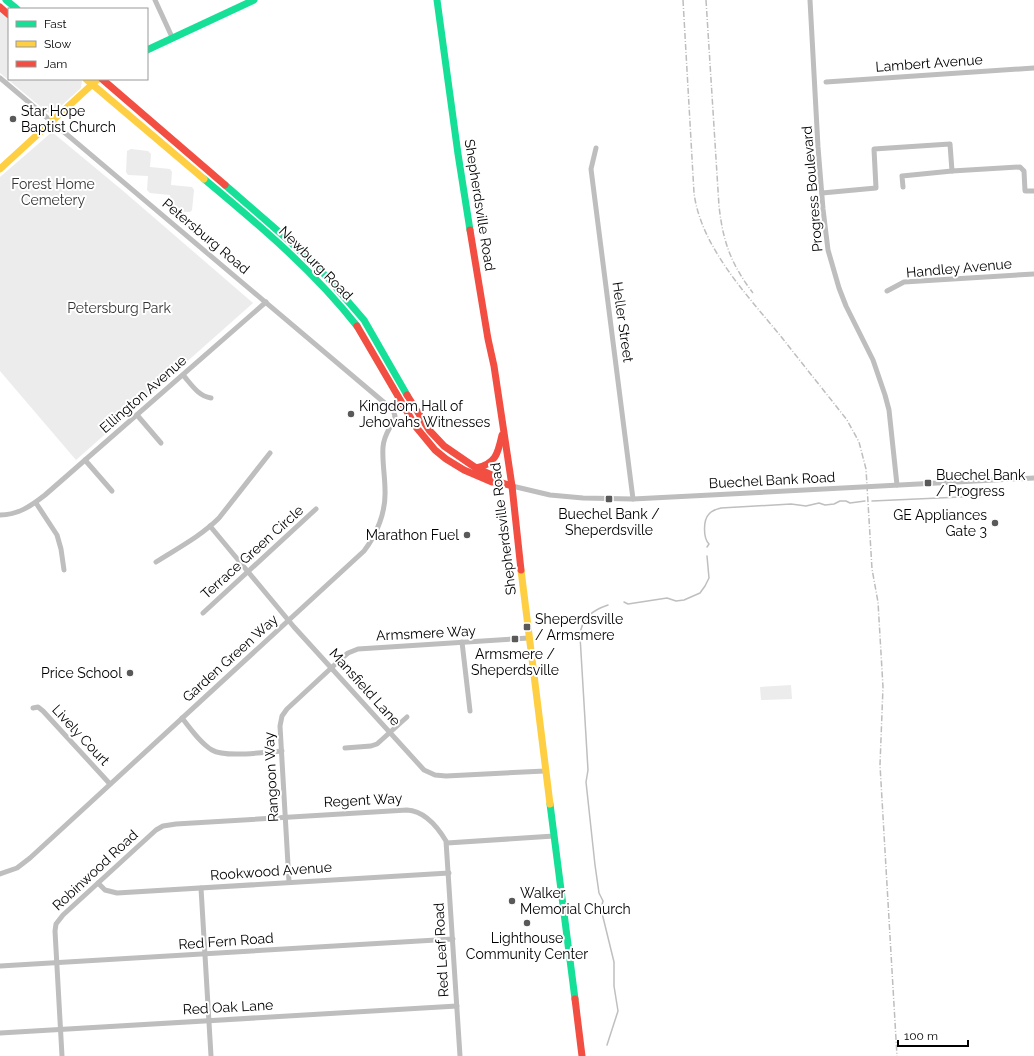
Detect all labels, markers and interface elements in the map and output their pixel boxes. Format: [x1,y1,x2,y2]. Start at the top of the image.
legend [8,8,148,80]
text: Fast [44,17,67,31]
text: Slow [44,37,71,51]
street label: Lambert Avenue [875,51,983,75]
text: Jam [44,57,67,71]
place label: Star Hope Baptist Church [21,103,116,135]
marker: Star Hope Baptist Church [8,114,18,124]
street label: Progress Boulevard [799,125,825,253]
street label: Shepherdsville Road [462,138,498,272]
park label: Forest Home Cemetery [11,176,95,208]
street label: Petersburg Road [159,195,253,277]
street label: Newburg Road [276,223,356,303]
street label: Handley Avenue [905,255,1013,281]
street label: Heller Street [609,281,637,364]
park label: Petersburg Park [67,300,171,316]
street label: Ellington Avenue [96,352,190,436]
place label: Kingdom Hall of Jehovahs Witnesses [359,398,490,430]
marker: Kingdom Hall of Jehovahs Witnesses [346,409,356,419]
street label: Shepherdsville Road [487,462,519,596]
place label: Buechel Bank / Progress [936,467,1026,499]
street label: Buechel Bank Road [708,469,836,491]
marker: Buechel Bank / Progress [923,478,933,488]
marker: Buechel Bank / Sheperdsville [604,494,614,504]
street label: Terrace Green Circle [198,502,306,602]
place label: Buechel Bank / Sheperdsville [558,506,660,538]
place label: GE Appliances Gate 3 [893,507,987,539]
marker: GE Appliances Gate 3 [990,518,1000,528]
place label: Marathon Fuel [366,527,459,543]
marker: Marathon Fuel [462,530,472,540]
street label: Garden Green Way [179,611,281,705]
place label: Sheperdsville / Armsmere [535,611,623,643]
street label: Armsmere Way [376,622,477,644]
marker: Sheperdsville / Armsmere [522,622,532,632]
marker: Armsmere / Sheperdsville [510,634,520,644]
street label: Mansfield Lane [326,645,404,729]
place label: Armsmere / Sheperdsville [471,646,559,678]
place label: Price School [41,665,122,681]
marker: Price School [125,668,135,678]
street label: Lively Court [49,701,113,769]
street label: Rangoon Way [261,731,281,823]
street label: Regent Way [323,790,403,810]
street label: Robinwood Road [49,826,141,914]
street label: Rookwood Avenue [210,859,332,883]
place label: Walker Memorial Church [520,885,631,917]
marker: Walker Memorial Church [507,896,517,906]
street label: Red Leaf Road [431,902,451,998]
marker: Lighthouse Community Center [522,918,532,928]
street label: Red Fern Road [178,930,274,952]
place label: Lighthouse Community Center [466,930,588,962]
street label: Red Oak Lane [182,997,274,1017]
scale bar [898,1022,968,1048]
text: 100 m [904,1029,938,1043]

